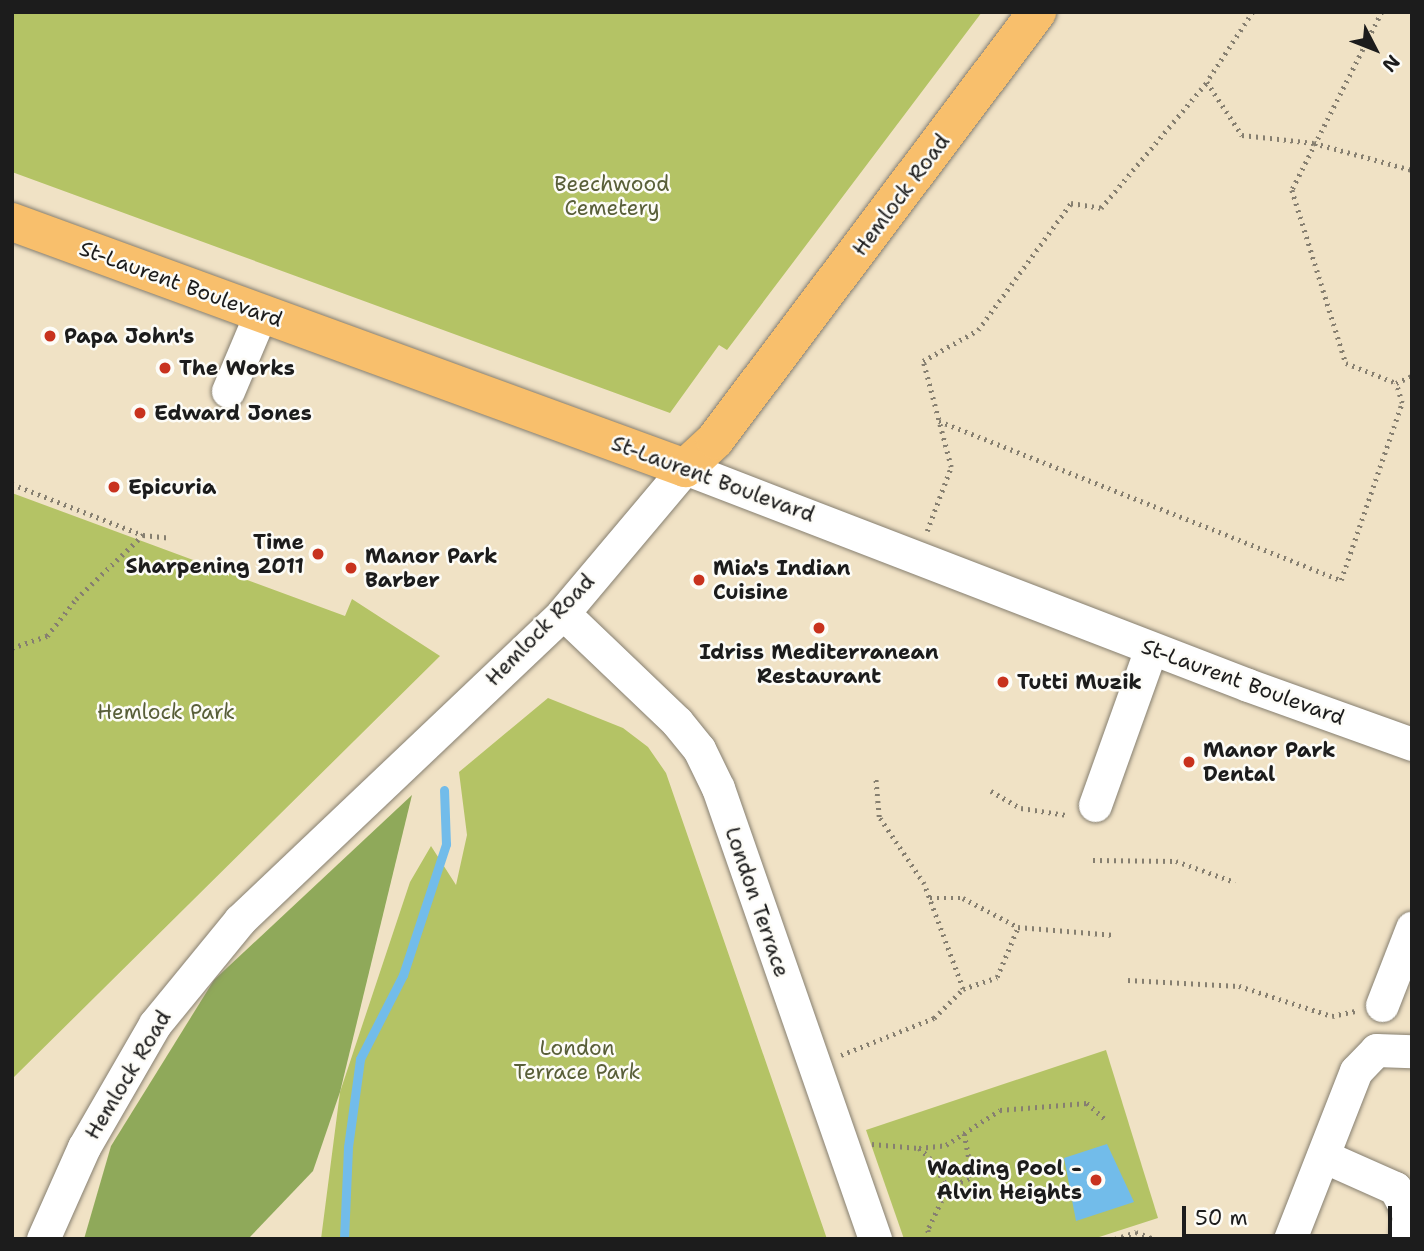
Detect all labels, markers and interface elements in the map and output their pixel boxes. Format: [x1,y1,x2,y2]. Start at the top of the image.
north arrow [1340,14,1410,84]
text: N [1377,49,1405,77]
street label: Hemlock Road [847,129,955,261]
park label: Beechwood Cemetery [554,171,670,221]
street label: St-Laurent Boulevard [76,236,286,332]
place label: Papa John's [64,323,194,349]
marker: Papa John's [42,328,58,344]
place label: The Works [179,355,295,381]
marker: The Works [157,360,173,376]
place label: Edward Jones [154,400,312,426]
marker: Edward Jones [132,405,148,421]
street label: St-Laurent Boulevard [608,431,818,527]
place label: Epicuria [128,474,216,500]
marker: Epicuria [106,479,122,495]
place label: Time Sharpening 2011 [126,529,304,579]
place label: Manor Park Barber [365,543,498,593]
marker: Time Sharpening 2011 [310,546,326,562]
place label: Mia's Indian Cuisine [713,555,850,605]
marker: Manor Park Barber [343,560,359,576]
street label: Hemlock Road [480,569,600,691]
marker: Mia's Indian Cuisine [691,572,707,588]
marker: Idriss Mediterranean Restaurant [811,620,827,636]
street label: St-Laurent Boulevard [1138,634,1348,730]
place label: Idriss Mediterranean Restaurant [699,639,939,689]
place label: Tutti Muzik [1017,669,1142,695]
marker: Tutti Muzik [995,674,1011,690]
park label: Hemlock Park [97,699,235,725]
place label: Manor Park Dental [1203,737,1336,787]
marker: Manor Park Dental [1181,754,1197,770]
street label: London Terrace [720,824,794,980]
street label: Hemlock Road [80,1006,176,1144]
park label: London Terrace Park [513,1035,641,1085]
place label: Wading Pool - Alvin Heights [927,1155,1082,1205]
marker: Wading Pool - Alvin Heights [1088,1172,1104,1188]
scale bar [1186,1192,1396,1236]
text: 50 m [1195,1204,1248,1232]

